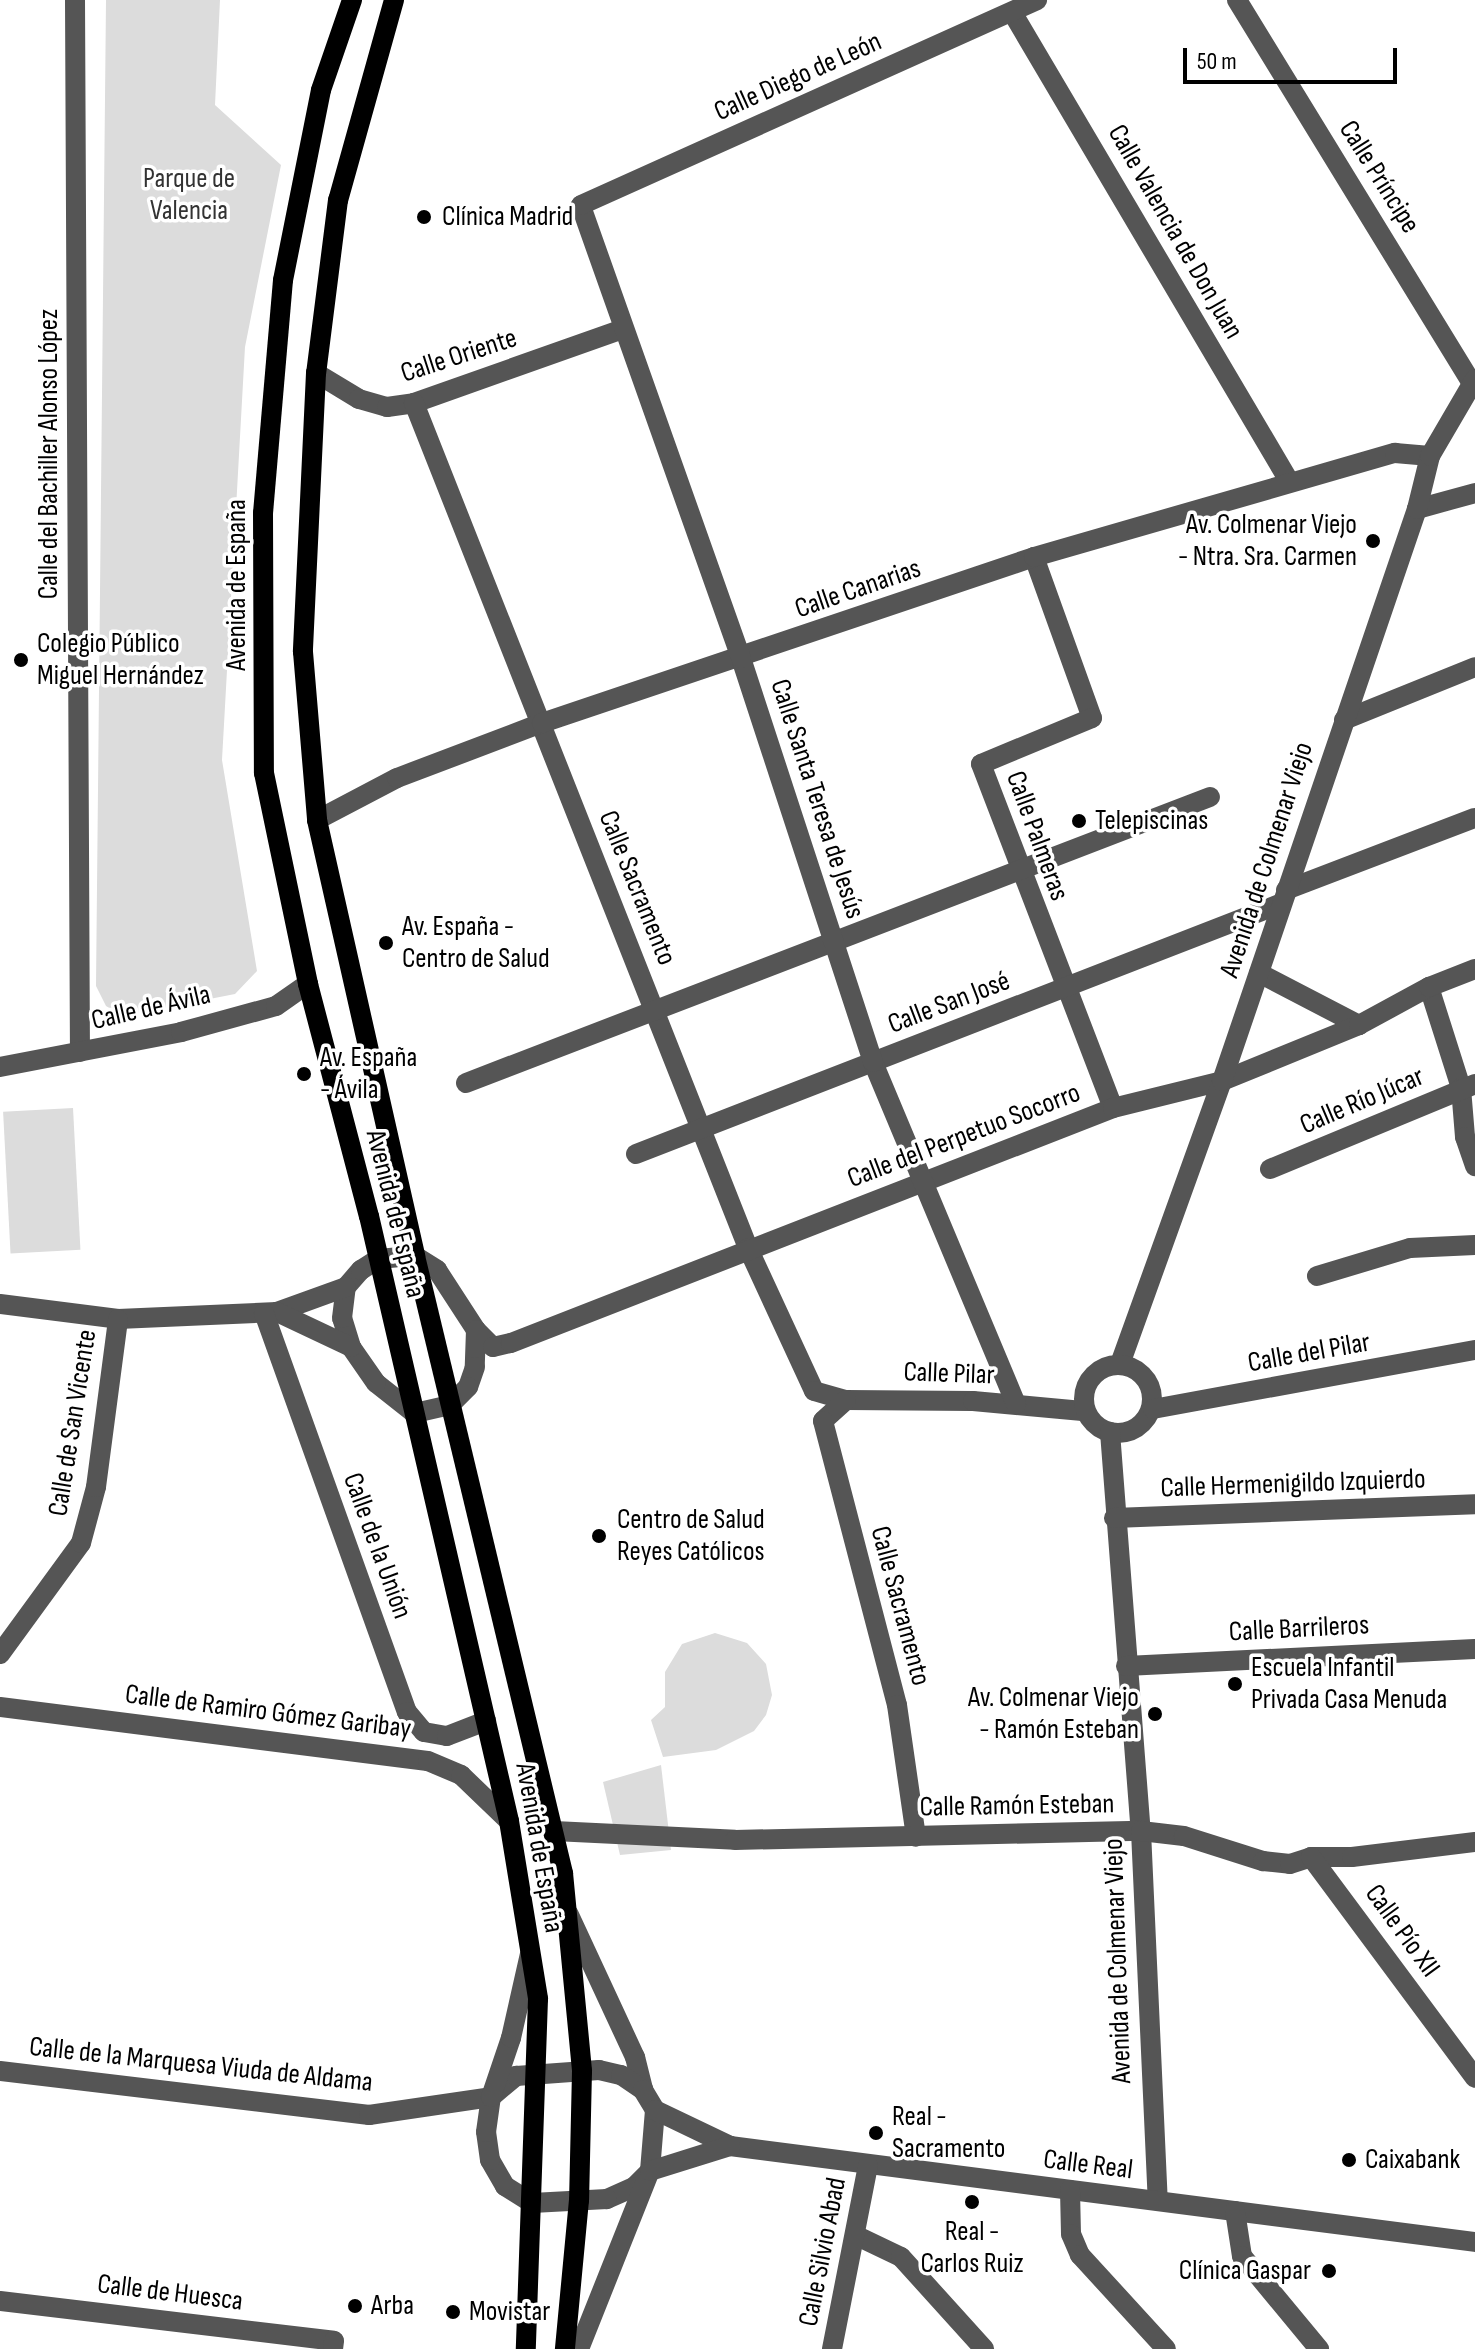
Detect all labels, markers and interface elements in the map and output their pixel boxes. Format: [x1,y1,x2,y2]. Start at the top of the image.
street label: Calle Diego de León [709,25,887,129]
scale bar [1187,32,1401,82]
text: 50 m [1197,47,1237,76]
street label: Calle Príncipe [1331,115,1427,239]
street label: Calle Valencia de Don Juan [1100,119,1250,345]
park label: Parque de Valencia [143,162,235,228]
place label: Clínica Madrid [442,200,573,234]
marker: Clínica Madrid [413,206,435,228]
street label: Calle del Bachiller Alonso López [32,309,66,599]
street label: Calle Oriente [397,321,521,391]
street label: Avenida de España [220,499,254,671]
place label: Av. Colmenar Viejo - Ntra. Sra. Carmen [1178,508,1357,574]
marker: Av. Colmenar Viejo - Ntra. Sra. Carmen [1364,532,1382,550]
street label: Calle Canarias [791,552,925,626]
place label: Colegio Público Miguel Hernández [37,627,204,693]
marker: Colegio Público Miguel Hernández [12,651,30,669]
street label: Calle Santa Teresa de Jesús [762,675,872,923]
street label: Avenida de Colmenar Viejo [1213,738,1321,982]
street label: Calle Palmeras [998,767,1076,905]
place label: Telepiscinas [1095,804,1208,838]
street label: Calle Sacramento [591,806,683,970]
marker: Telepiscinas [1070,812,1088,830]
place label: Av. España - Centro de Salud [402,910,550,976]
marker: Av. España - Centro de Salud [377,934,395,952]
street label: Calle San José [883,964,1015,1042]
street label: Calle de Ávila [88,978,214,1038]
place label: Av. España - Ávila [320,1041,417,1107]
street label: Calle Río Júcar [1295,1060,1429,1142]
marker: Av. España - Ávila [295,1065,313,1083]
street label: Calle del Perpetuo Socorro [843,1076,1085,1196]
street label: Avenida de España [358,1127,432,1301]
street label: Calle del Pilar [1245,1326,1373,1380]
street label: Calle de San Vicente [42,1327,104,1519]
street label: Calle Pilar [903,1356,995,1392]
street label: Calle Hermenigildo Izquierdo [1160,1463,1426,1505]
street label: Calle de la Unión [335,1469,419,1623]
place label: Centro de Salud Reyes Católicos [617,1503,765,1569]
street label: Calle Sacramento [863,1523,937,1689]
marker: Centro de Salud Reyes Católicos [588,1525,610,1547]
street label: Calle Barrileros [1228,1609,1370,1649]
place label: Escuela Infantil Privada Casa Menuda [1251,1651,1447,1717]
marker: Escuela Infantil Privada Casa Menuda [1226,1675,1244,1693]
street label: Calle de Ramiro Gómez Garibay [123,1678,413,1746]
place label: Av. Colmenar Viejo - Ramón Esteban [968,1681,1139,1747]
marker: Av. Colmenar Viejo - Ramón Esteban [1146,1705,1164,1723]
street label: Avenida de España [508,1761,570,1935]
street label: Calle Ramón Esteban [919,1788,1115,1824]
street label: Avenida de Colmenar Viejo [1097,1838,1139,2084]
street label: Calle Pío XII [1357,1878,1447,1984]
street label: Calle de la Marquesa Viuda de Aldama [28,2030,374,2100]
place label: Real - Sacramento [892,2100,1005,2166]
marker: Real - Sacramento [867,2124,885,2142]
street label: Calle Real [1041,2143,1135,2187]
place label: Caixabank [1365,2143,1460,2177]
marker: Caixabank [1340,2151,1358,2169]
street label: Calle Silvio Abad [792,2175,854,2329]
marker: Real - Carlos Ruiz [963,2193,981,2211]
place label: Real - Carlos Ruiz [920,2215,1024,2281]
place label: Clínica Gaspar [1179,2254,1311,2288]
marker: Clínica Gaspar [1318,2260,1340,2282]
street label: Calle de Huesca [95,2267,245,2319]
place label: Arba [371,2289,414,2323]
place label: Movistar [469,2295,550,2329]
marker: Arba [346,2297,364,2315]
marker: Movistar [444,2303,462,2321]

